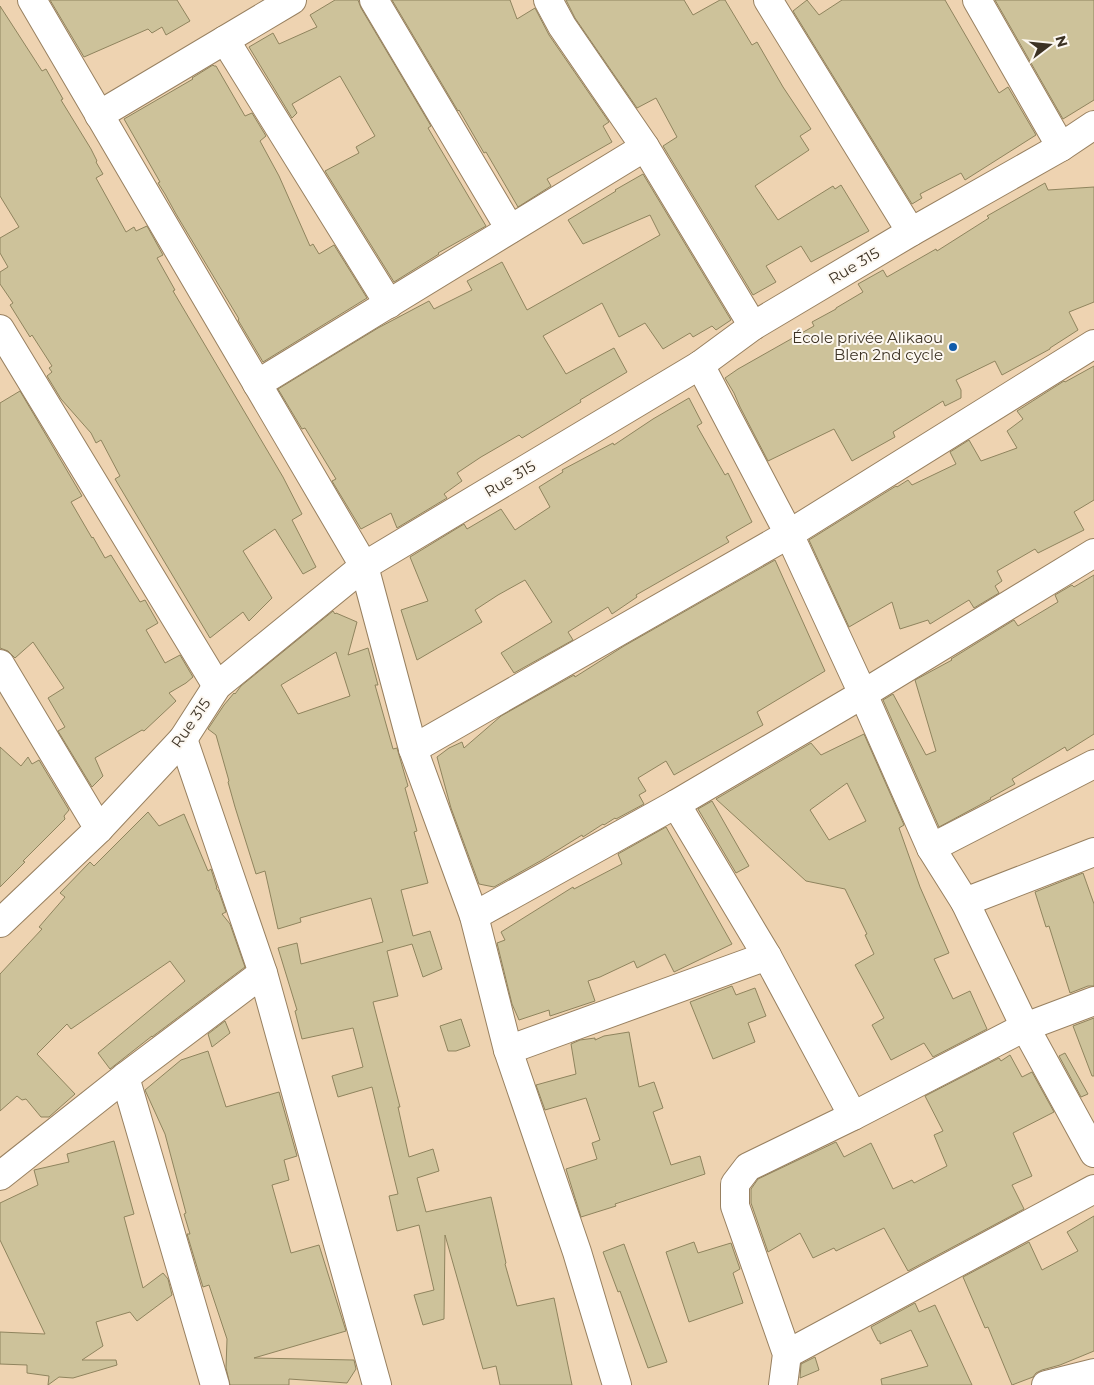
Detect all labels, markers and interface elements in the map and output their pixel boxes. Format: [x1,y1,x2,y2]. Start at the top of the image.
north arrow [1024,20,1074,70]
text: N [1051,33,1072,49]
street label: Rue 315 [825,243,883,288]
place label: École privée Alikaou Blen 2nd cycle [792,328,943,364]
marker: École privée Alikaou Blen 2nd cycle [947,341,959,353]
street label: Rue 315 [481,456,539,501]
street label: Rue 315 [167,694,215,751]

